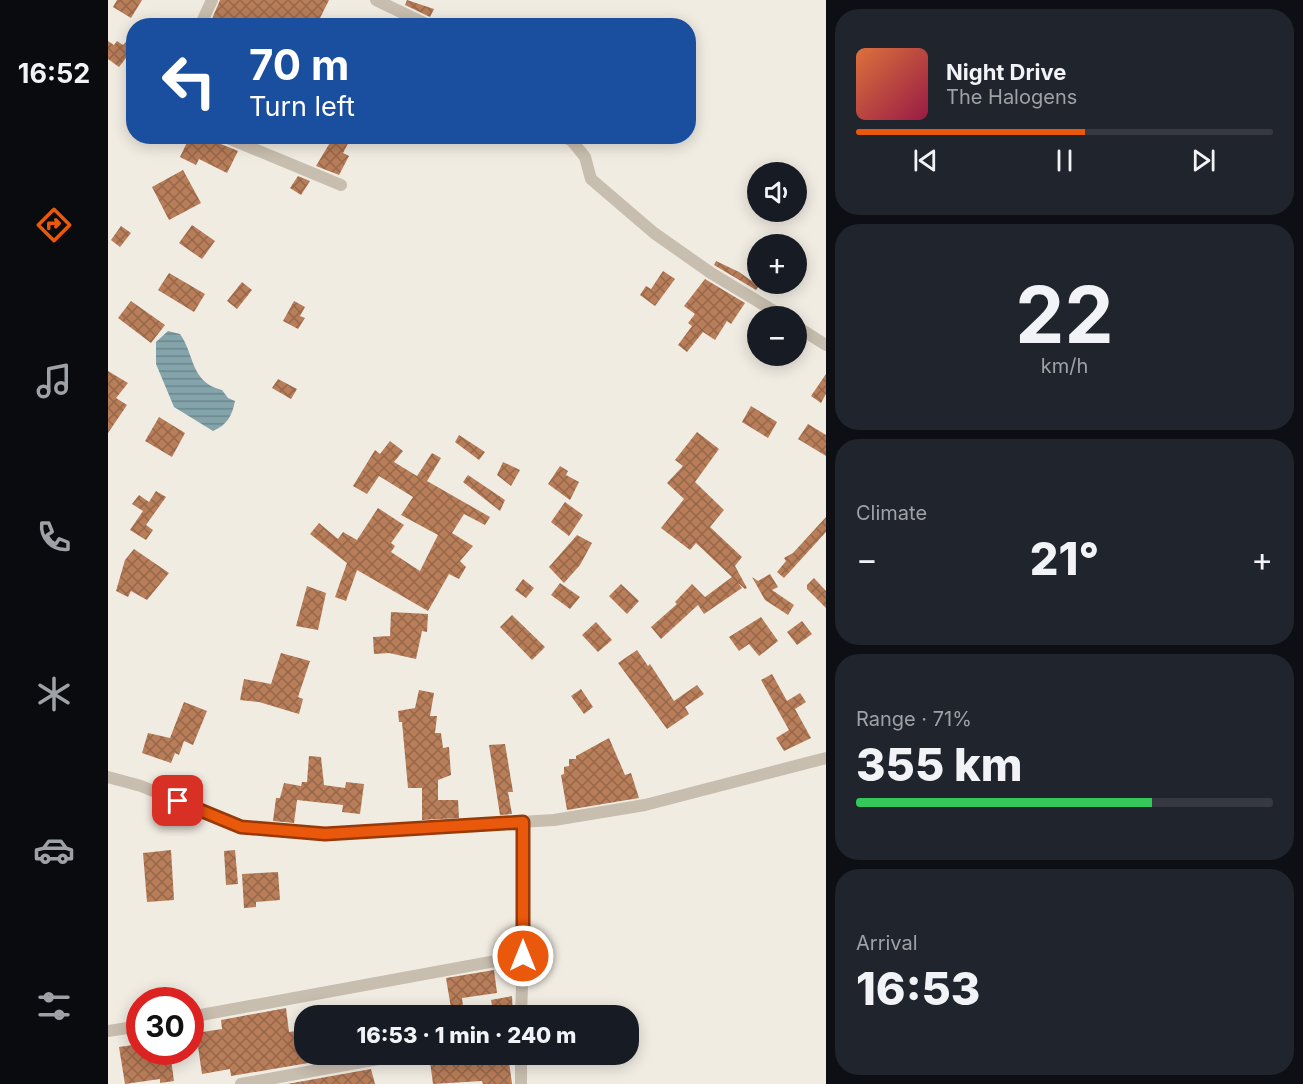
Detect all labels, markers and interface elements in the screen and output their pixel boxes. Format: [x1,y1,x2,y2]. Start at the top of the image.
text: 70 m [249,39,349,90]
icon: left [150,42,228,120]
text: 16:52 [18,57,90,90]
text: Night Drive [946,59,1066,85]
text: The Halogens [946,85,1077,109]
text: Turn left [249,90,355,123]
icon: previous [909,144,942,177]
icon: pause [1048,144,1081,177]
icon: next [1187,144,1220,177]
map controls [747,162,807,366]
button: sound [747,162,807,222]
icon: directions [33,204,75,246]
button: + [747,234,807,294]
text: 22 [1015,267,1114,362]
button: − [747,306,807,366]
text: km/h [1041,354,1088,378]
icon: music [33,360,75,402]
text: Climate [856,501,927,525]
icon: phone [33,516,75,558]
text: 21° [1030,531,1099,586]
text: − [856,539,878,579]
text: + [1251,539,1273,579]
icon: climate [33,673,75,715]
text: Range · 71% [856,707,972,731]
text: 355 km [856,737,1022,792]
pin [152,775,203,826]
icon: arrive [161,784,194,817]
icon: car [33,829,75,871]
position arrow [491,924,555,988]
text: Arrival [856,931,918,955]
text: 16:53 [856,961,980,1016]
icon: filters [33,985,75,1027]
speed limit sign: 30 [126,987,204,1065]
text: 16:53 · 1 min · 240 m [357,1022,576,1048]

